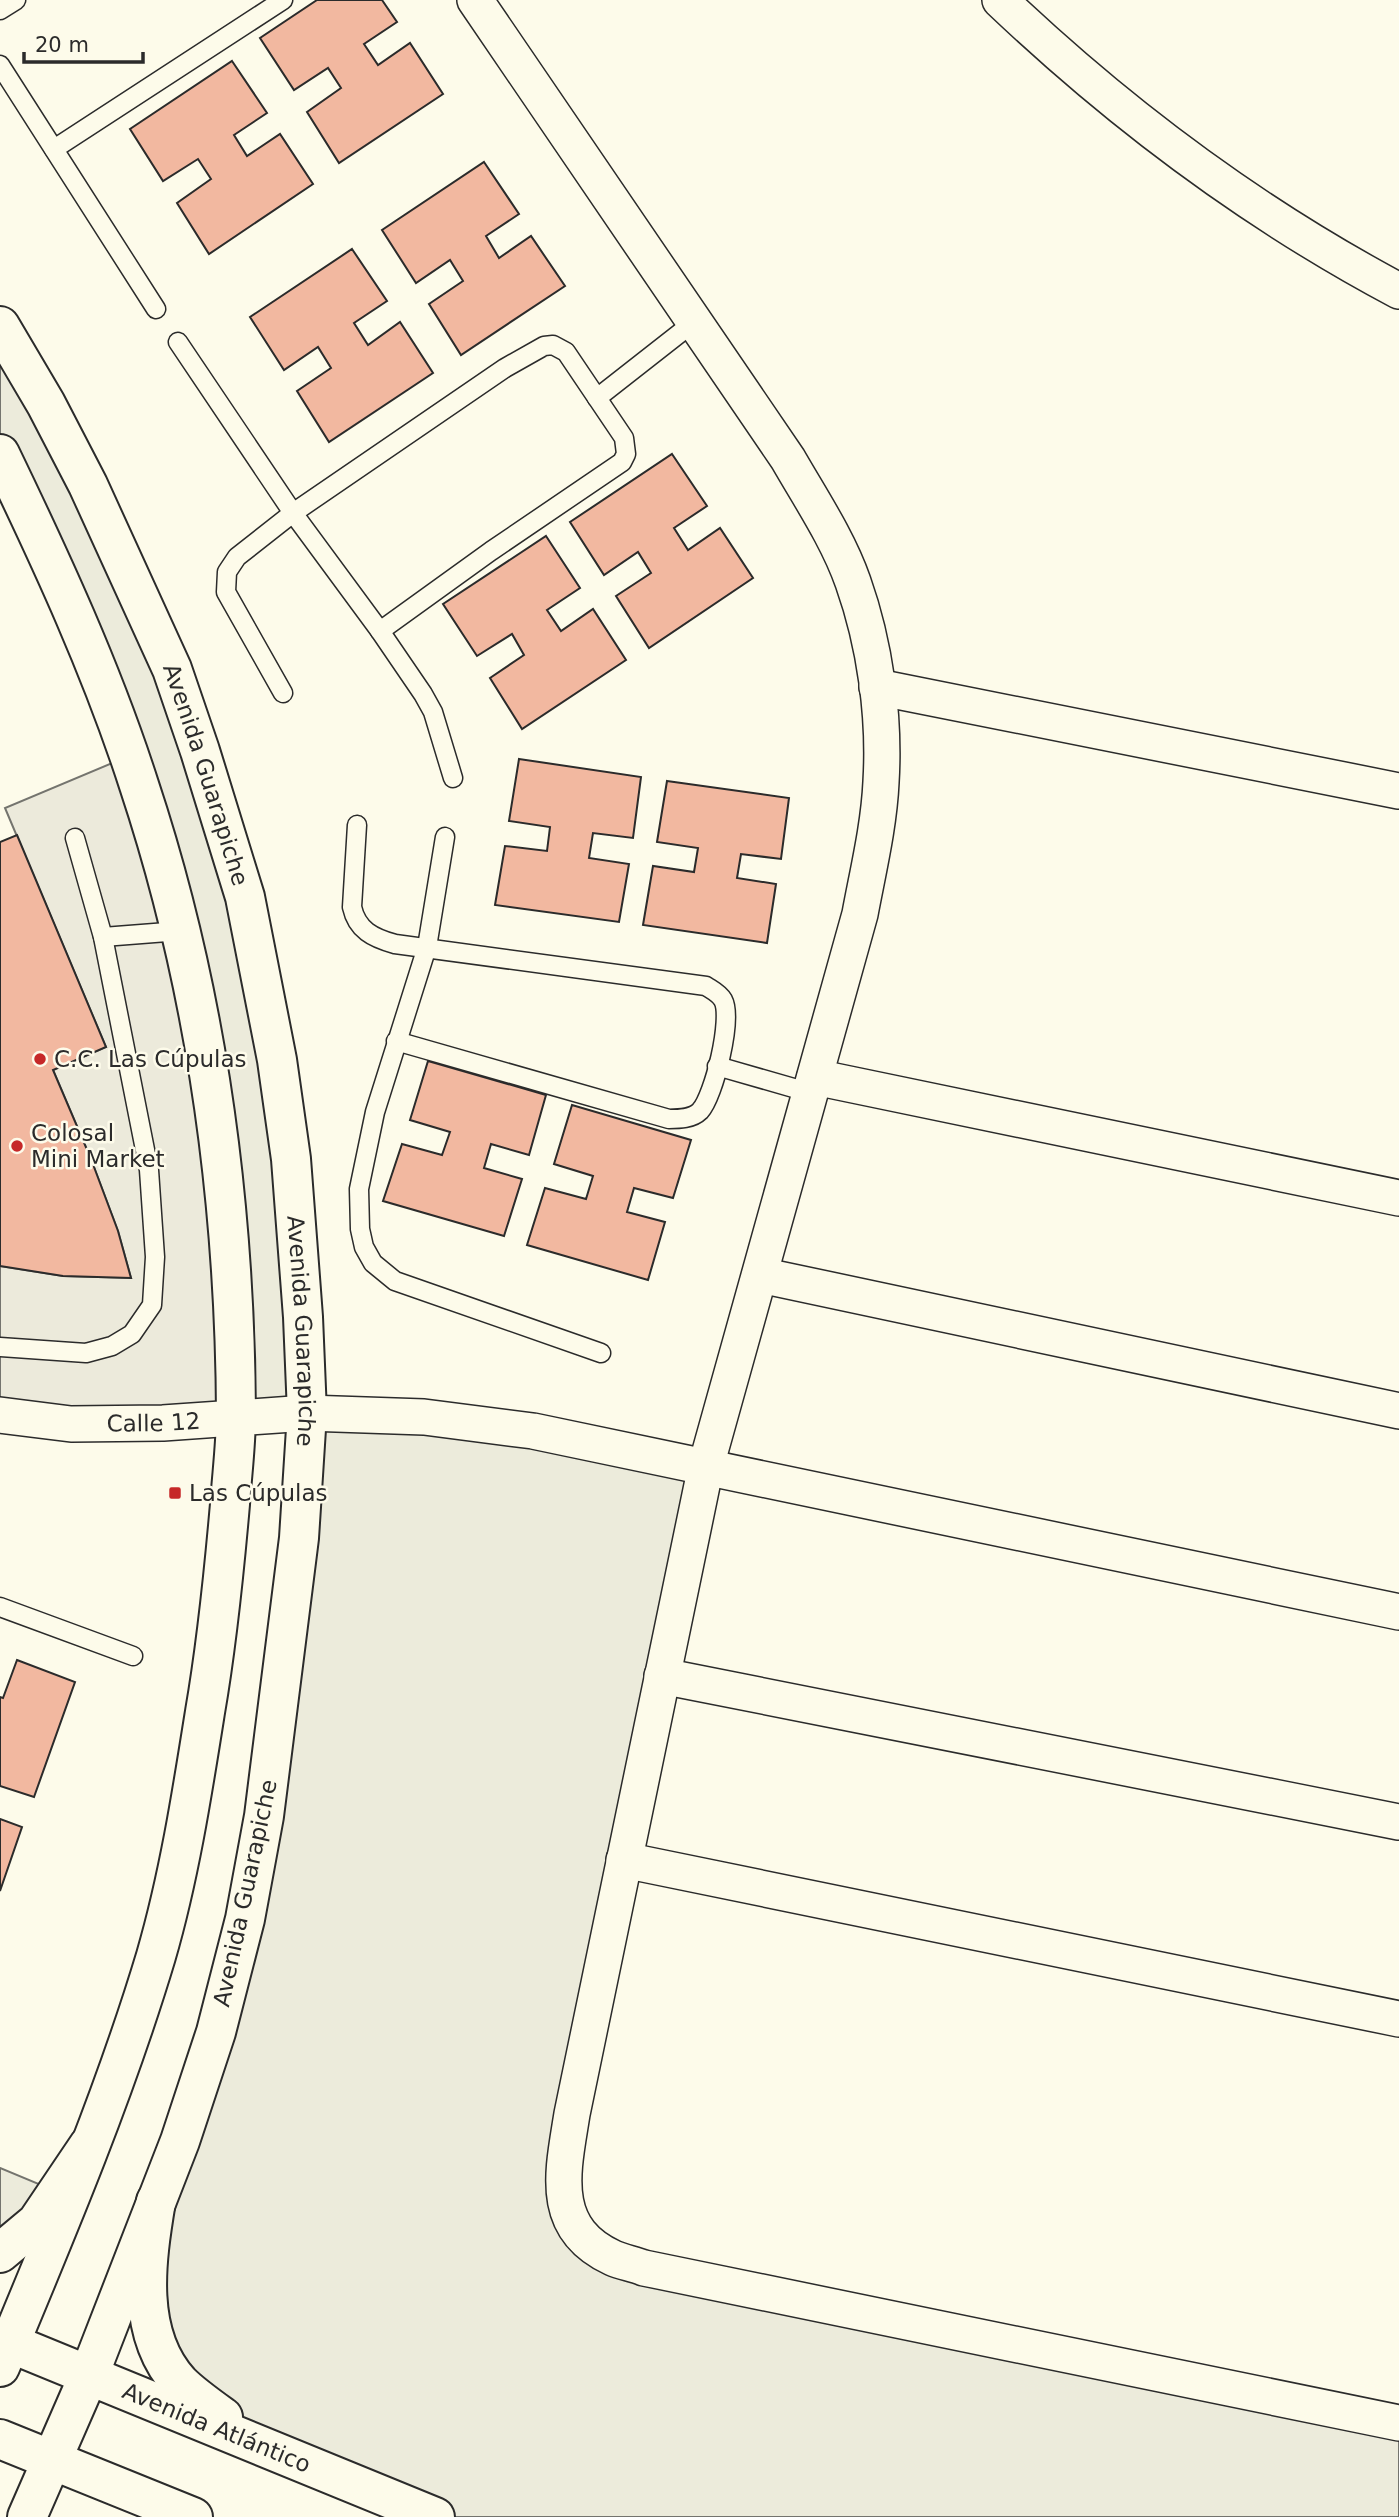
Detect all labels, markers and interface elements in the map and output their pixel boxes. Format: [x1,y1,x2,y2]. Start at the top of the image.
scale bar [24,21,144,65]
text: 20 m [35,33,89,57]
street label: Avenida Guarapiche [158,660,254,889]
place label: C.C. Las Cúpulas [54,1046,247,1072]
marker: C.C. Las Cúpulas [32,1051,48,1067]
place label: Colosal Mini Market [31,1120,165,1172]
marker: Colosal Mini Market [9,1138,25,1154]
street label: Avenida Guarapiche [282,1214,320,1447]
street label: Calle 12 [106,1407,201,1437]
place label: Las Cúpulas [189,1480,327,1506]
marker: Las Cúpulas [167,1485,183,1501]
street label: Avenida Guarapiche [208,1777,282,2009]
street label: Avenida Atlántico [119,2378,314,2478]

